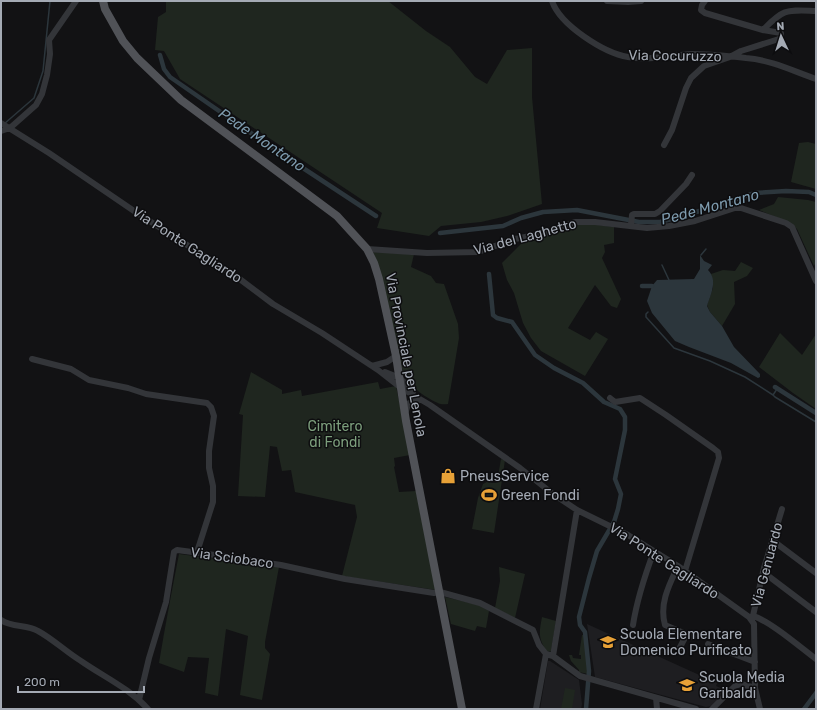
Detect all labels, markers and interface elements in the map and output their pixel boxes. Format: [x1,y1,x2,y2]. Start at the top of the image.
north arrow [761,16,801,56]
text: N [776,20,785,33]
street label: Via Cocuruzzo [628,47,722,65]
water label: Pede Montano [215,104,309,176]
water label: Pede Montano [659,185,761,229]
street label: Via Ponte Gagliardo [129,203,245,287]
street label: Via del Laghetto [472,215,578,259]
street label: Via Provinciale per Lenola [382,272,430,438]
park label: Cimitero di Fondi [307,418,363,451]
shop icon: PneusService [439,467,457,485]
place label: PneusService [460,468,550,485]
sports icon: Green Fondi [480,486,498,504]
place label: Green Fondi [501,487,580,504]
street label: Via Ponte Gagliardo [606,519,722,603]
street label: Via Genuardo [748,521,786,609]
street label: Via Sciobaco [190,544,274,572]
place label: Scuola Elementare Domenico Purificato [620,626,752,659]
school or university icon: Scuola Elementare Domenico Purificato [599,633,617,651]
scale bar [18,668,144,694]
place label: Scuola Media Garibaldi [699,669,785,702]
text: 200 m [24,675,60,689]
school or university icon: Scuola Media Garibaldi [678,676,696,694]

